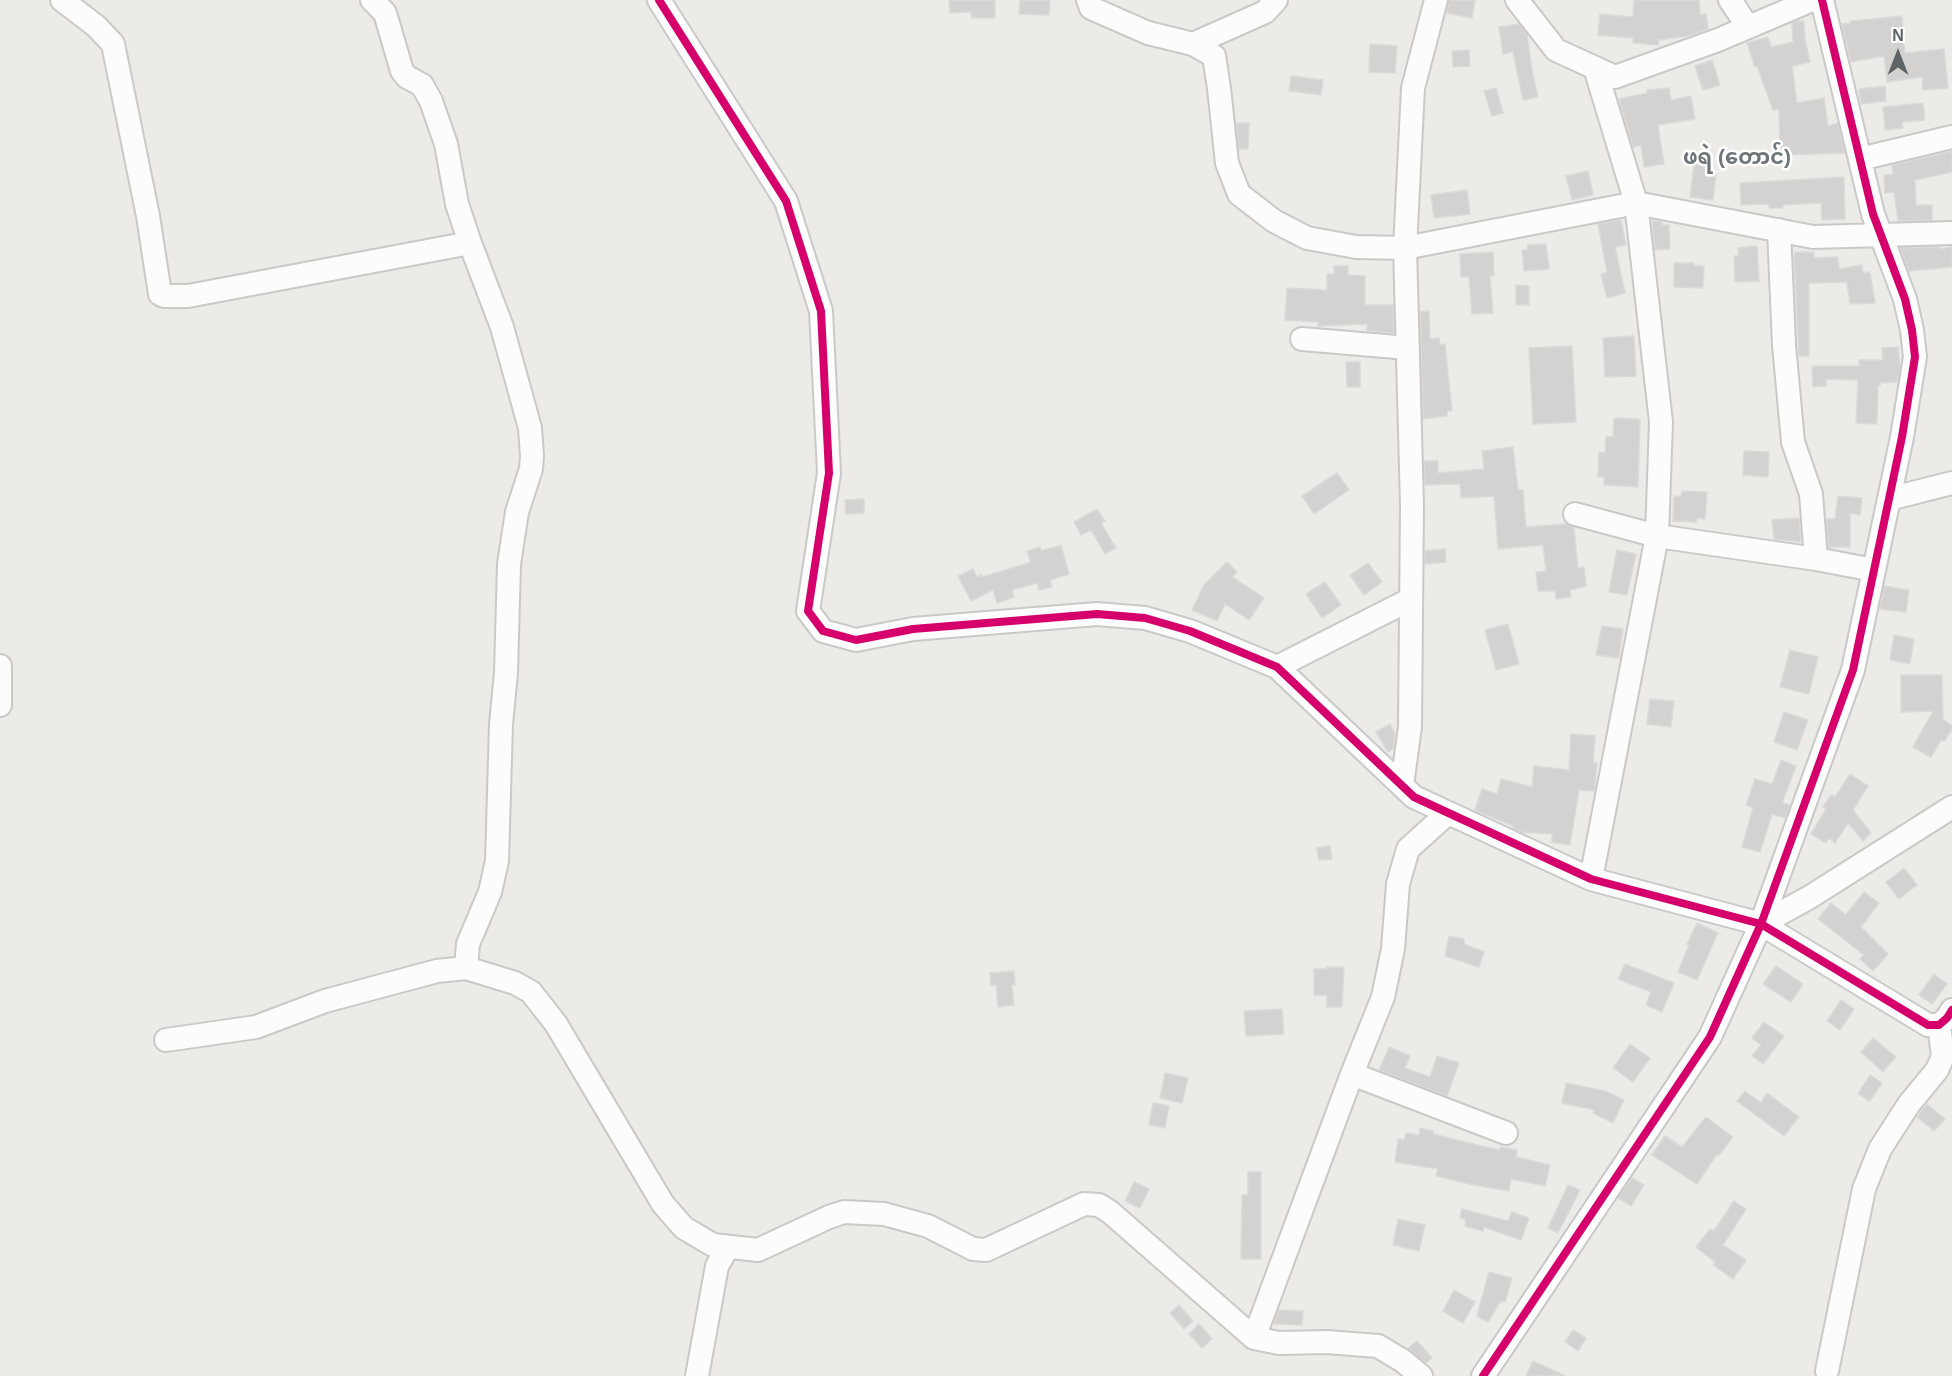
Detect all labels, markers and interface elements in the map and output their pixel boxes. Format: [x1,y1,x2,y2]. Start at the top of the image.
north arrow [1868,24,1928,84]
text: N [1892,27,1904,44]
district label: ဖရဲ (တောင်) [1683,145,1791,171]

